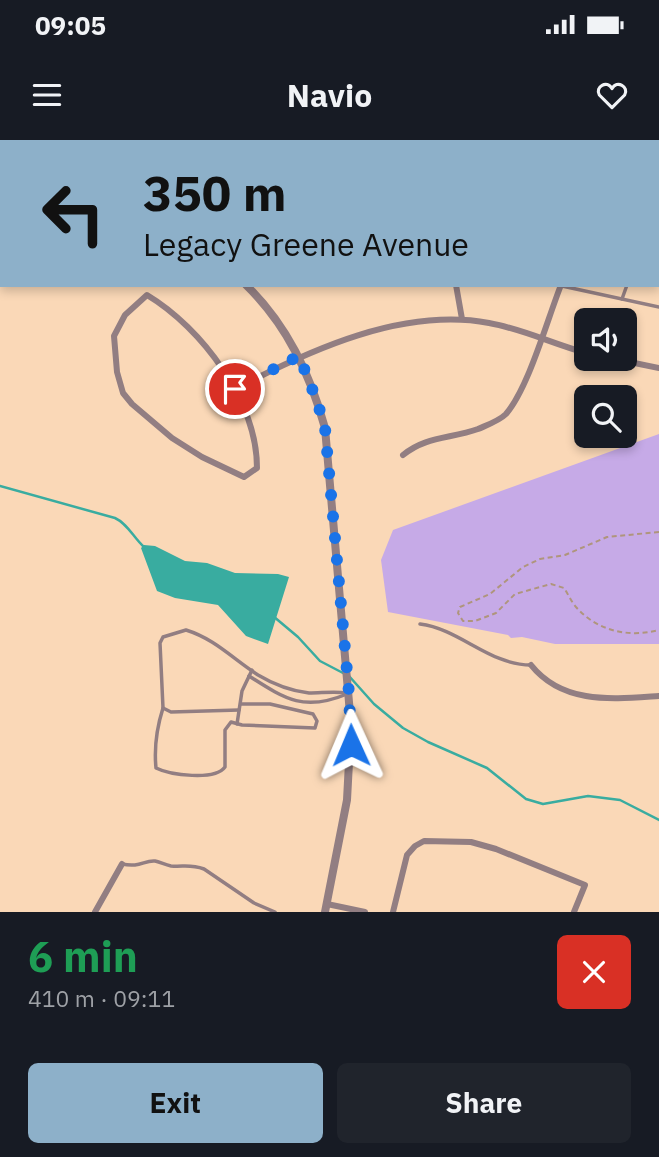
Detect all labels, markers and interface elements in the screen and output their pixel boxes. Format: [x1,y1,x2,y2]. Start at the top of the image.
text: 09:05 [35,8,106,42]
text: Navio [287,74,372,116]
icon: menu [28,76,66,114]
icon: heart [593,76,631,114]
text: 350 m [143,161,287,224]
icon: left [28,168,119,259]
text: Legacy Greene Avenue [143,223,469,265]
map controls [574,308,637,448]
button: sound [574,308,637,371]
pin [205,359,265,419]
icon: arrive [216,370,254,408]
button: search [574,385,637,448]
position arrow [314,708,388,782]
text: 6 min [28,929,138,984]
button: close [557,935,631,1009]
text: 410 m · 09:11 [28,983,175,1013]
button: Exit [28,1063,323,1143]
button: Share [337,1063,631,1143]

